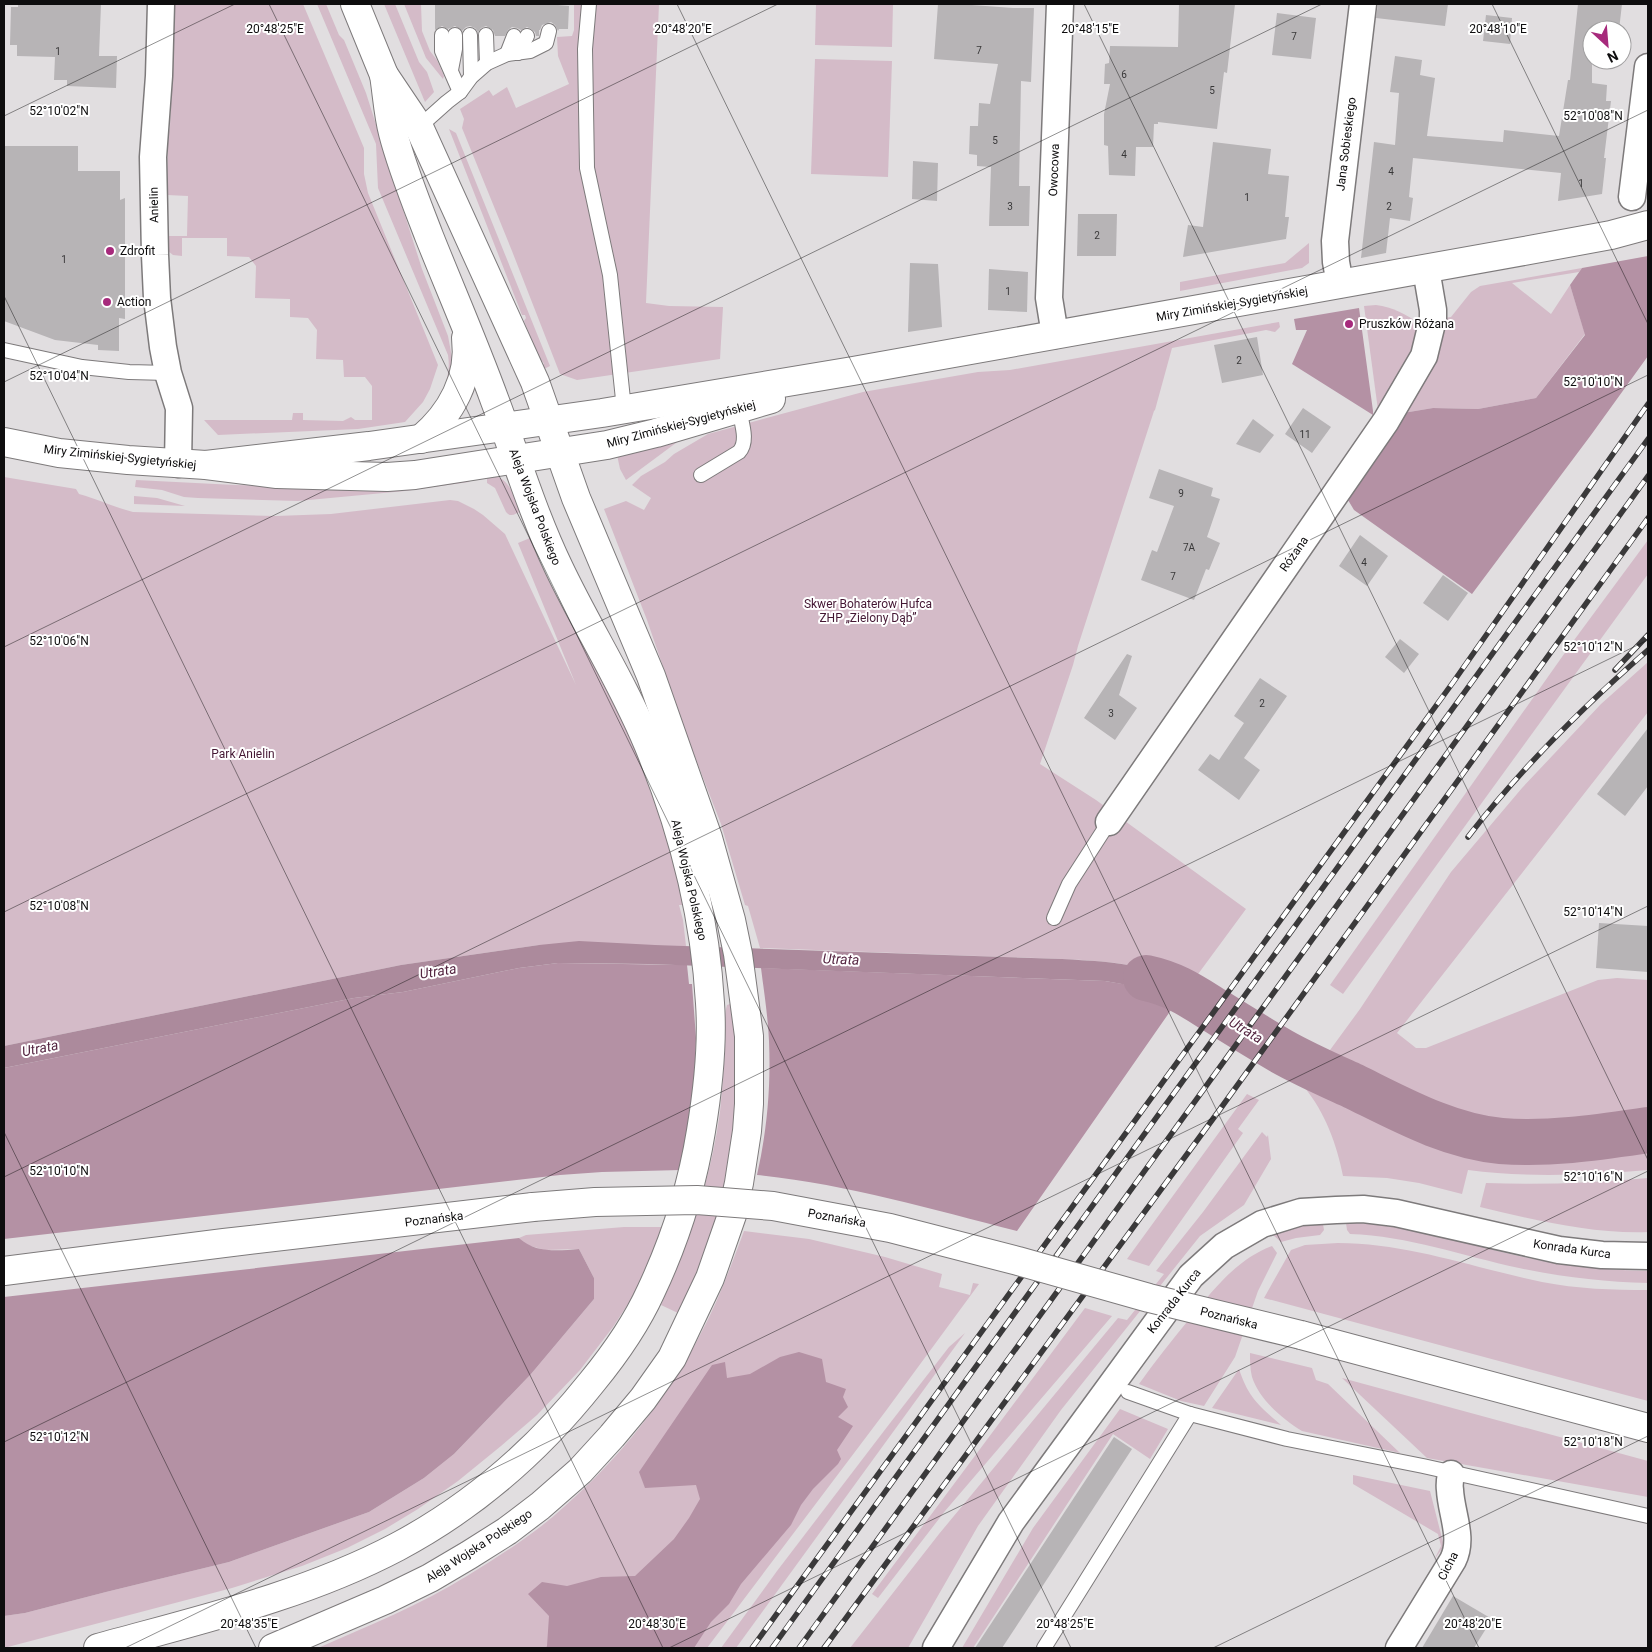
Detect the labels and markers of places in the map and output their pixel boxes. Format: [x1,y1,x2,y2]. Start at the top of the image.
place label: Zdrofit [120,244,155,258]
marker: Zdrofit [104,245,116,257]
place label: Action [117,295,151,309]
marker: Action [101,296,113,308]
place label: Pruszków Różana [1359,317,1454,331]
marker: Pruszków Różana [1343,318,1355,330]

